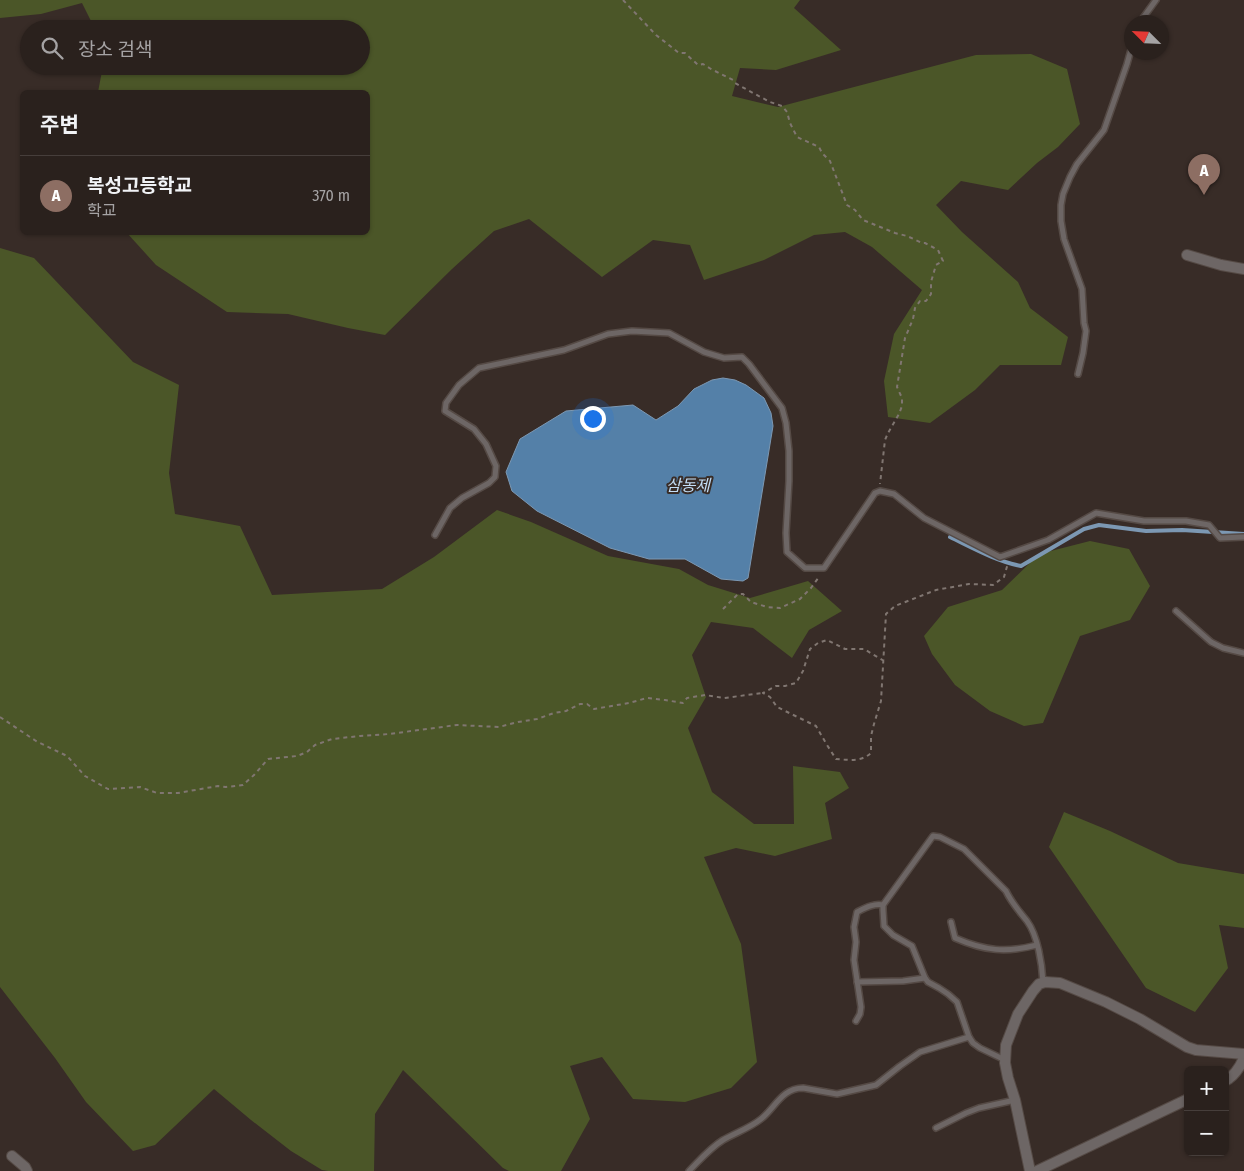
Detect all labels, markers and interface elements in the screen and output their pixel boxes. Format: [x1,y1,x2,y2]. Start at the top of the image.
north arrow [1124,15,1169,60]
search box [20,20,370,75]
icon: search [38,34,66,62]
text: 장소 검색 [78,38,152,61]
text: 주변 [40,112,79,138]
pin: A [1188,154,1220,195]
text: 복성고등학교 [87,174,192,197]
text: A [52,186,60,205]
text: 370 m [312,186,350,205]
text: 학교 [87,201,116,220]
your location [580,406,606,432]
water label: 삼동제 [666,476,712,495]
map controls [1184,1066,1229,1156]
button: + [1184,1066,1229,1111]
button: − [1184,1111,1229,1156]

